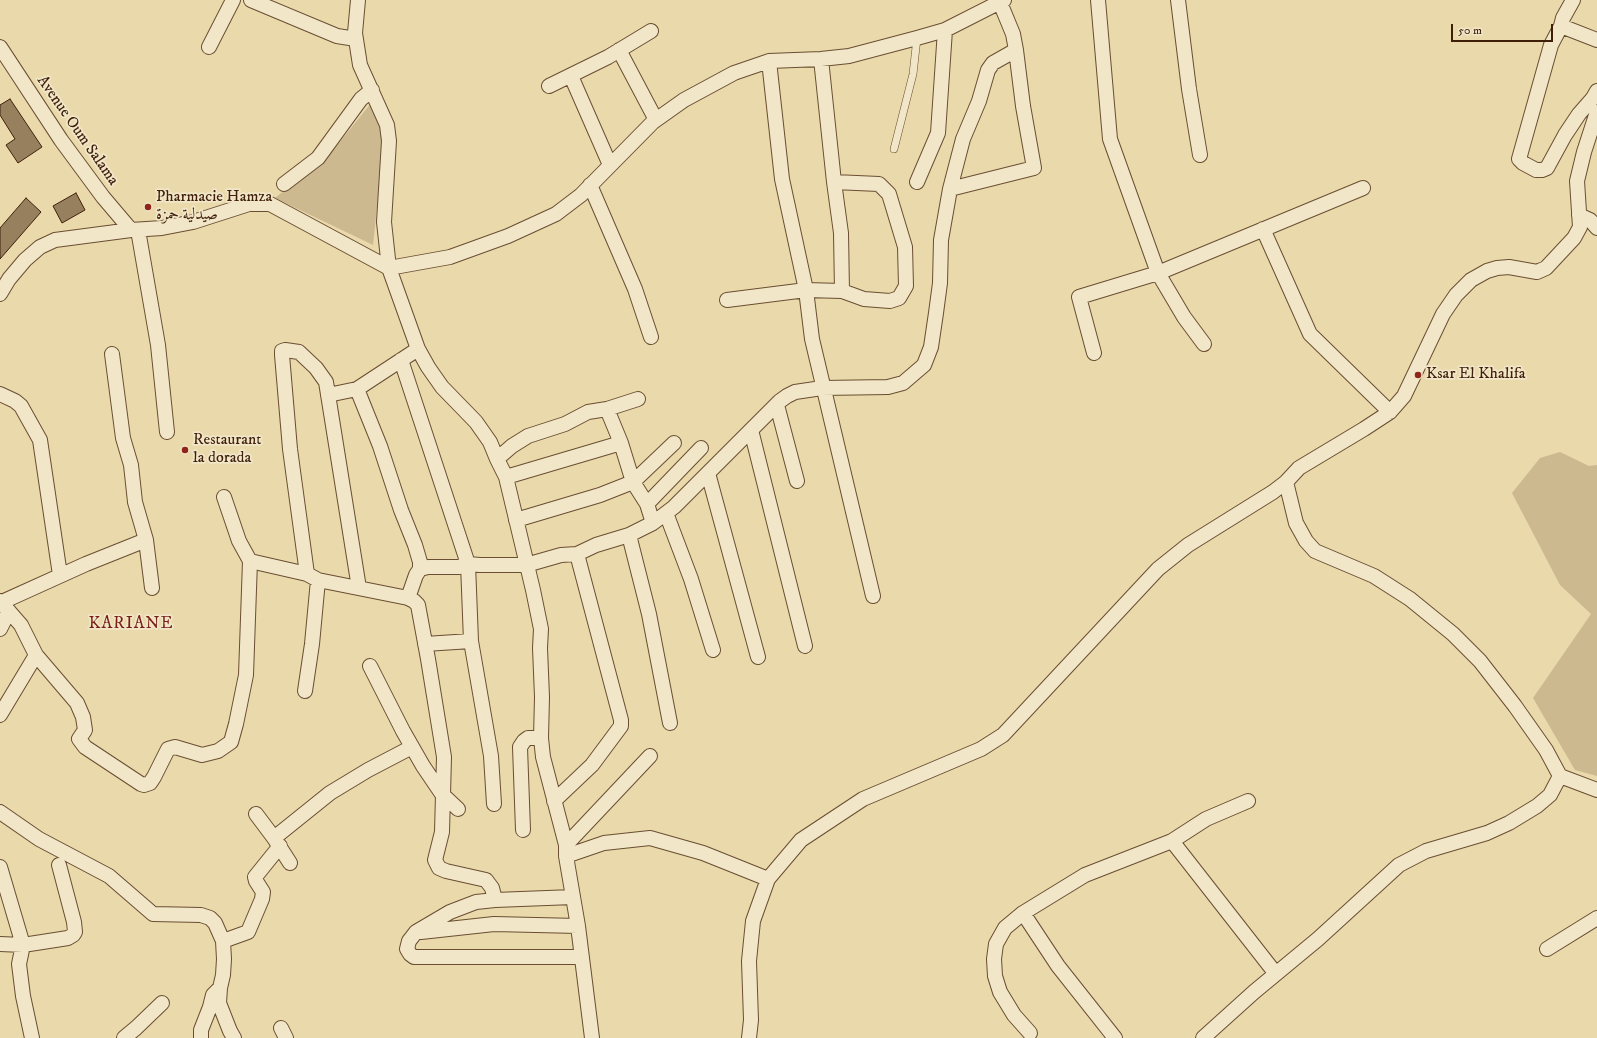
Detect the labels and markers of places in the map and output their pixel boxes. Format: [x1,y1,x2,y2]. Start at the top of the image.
place label: Pharmacie Hamza صيدلية حمزة [156,188,272,226]
marker: Pharmacie Hamza صيدلية حمزة [143,202,153,212]
place label: Ksar El Khalifa [1426,365,1526,385]
marker: Ksar El Khalifa [1413,370,1423,380]
place label: Restaurant la dorada [193,431,261,469]
marker: Restaurant la dorada [180,445,190,455]

